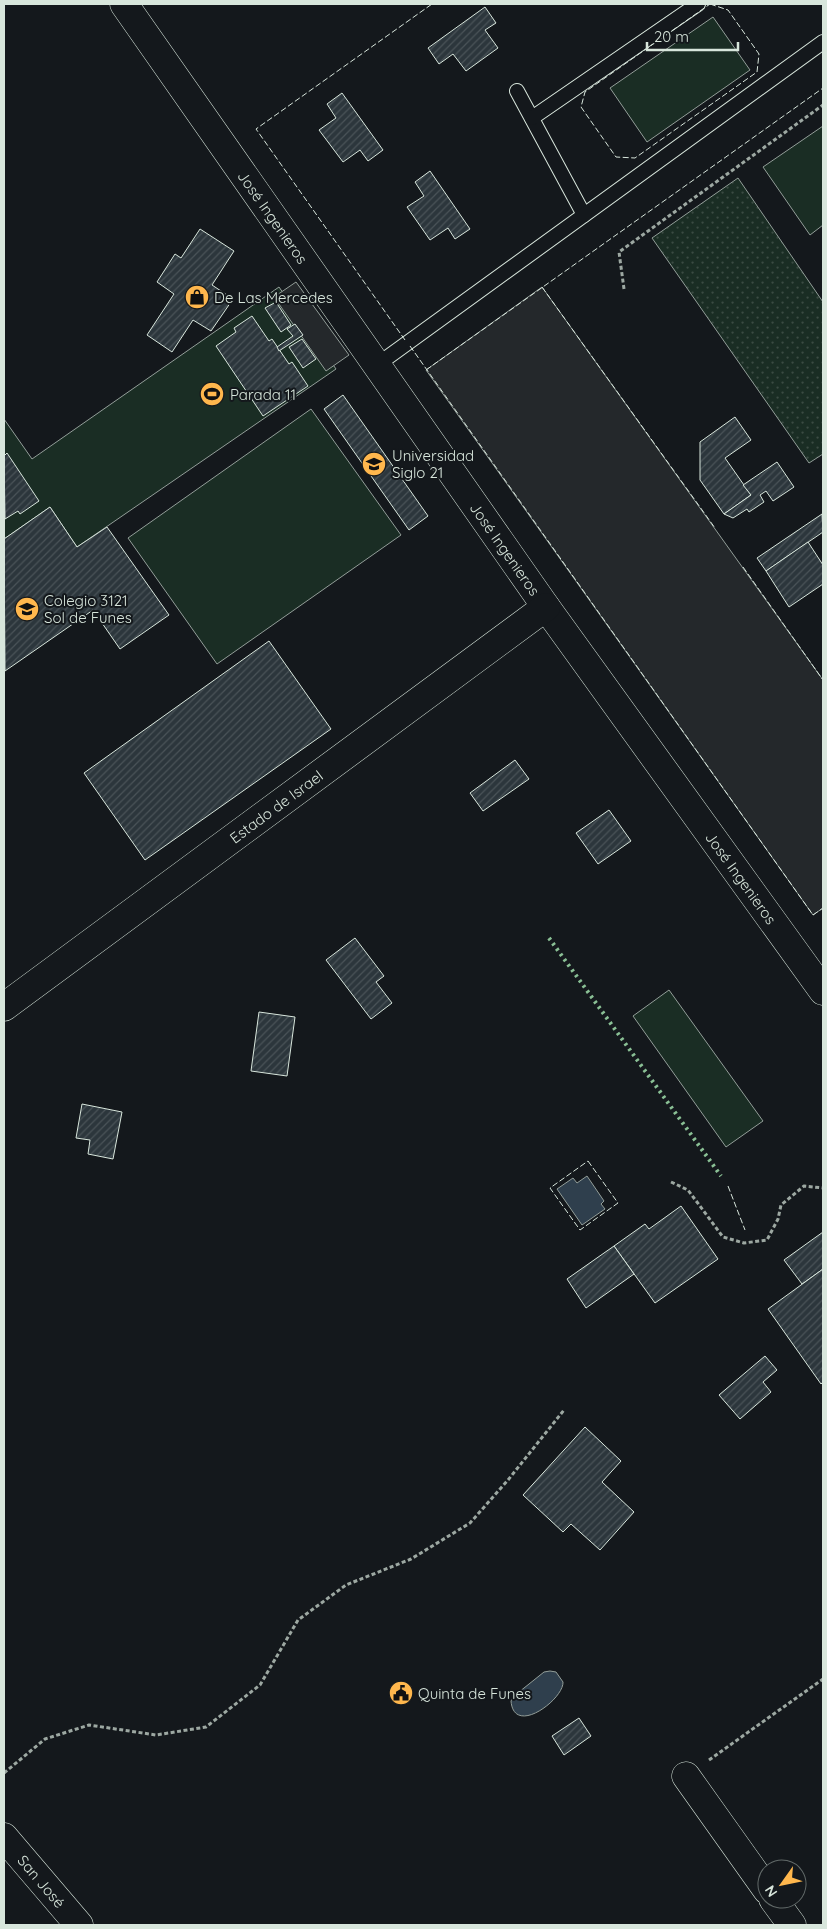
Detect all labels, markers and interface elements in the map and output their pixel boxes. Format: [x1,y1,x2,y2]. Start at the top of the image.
scale bar [647,20,738,52]
text: 20 m [654,27,689,46]
street label: José Ingenieros [234,167,312,267]
shop icon: De Las Mercedes [184,284,210,310]
place label: De Las Mercedes [214,288,333,307]
sports icon: Parada 11 [199,381,225,407]
place label: Parada 11 [230,385,296,404]
place label: Universidad Siglo 21 [392,446,474,482]
school or university icon: Universidad Siglo 21 [361,451,387,477]
street label: José Ingenieros [466,499,544,599]
place label: Colegio 3121 Sol de Funes [44,591,132,627]
school or university icon: Colegio 3121 Sol de Funes [14,596,40,622]
street label: Estado de Israel [226,766,326,847]
street label: José Ingenieros [702,828,781,928]
public building icon: Quinta de Funes [388,1680,414,1706]
place label: Quinta de Funes [418,1684,531,1703]
street label: San José [14,1851,69,1911]
north arrow [757,1859,807,1909]
text: N [761,1882,781,1900]

